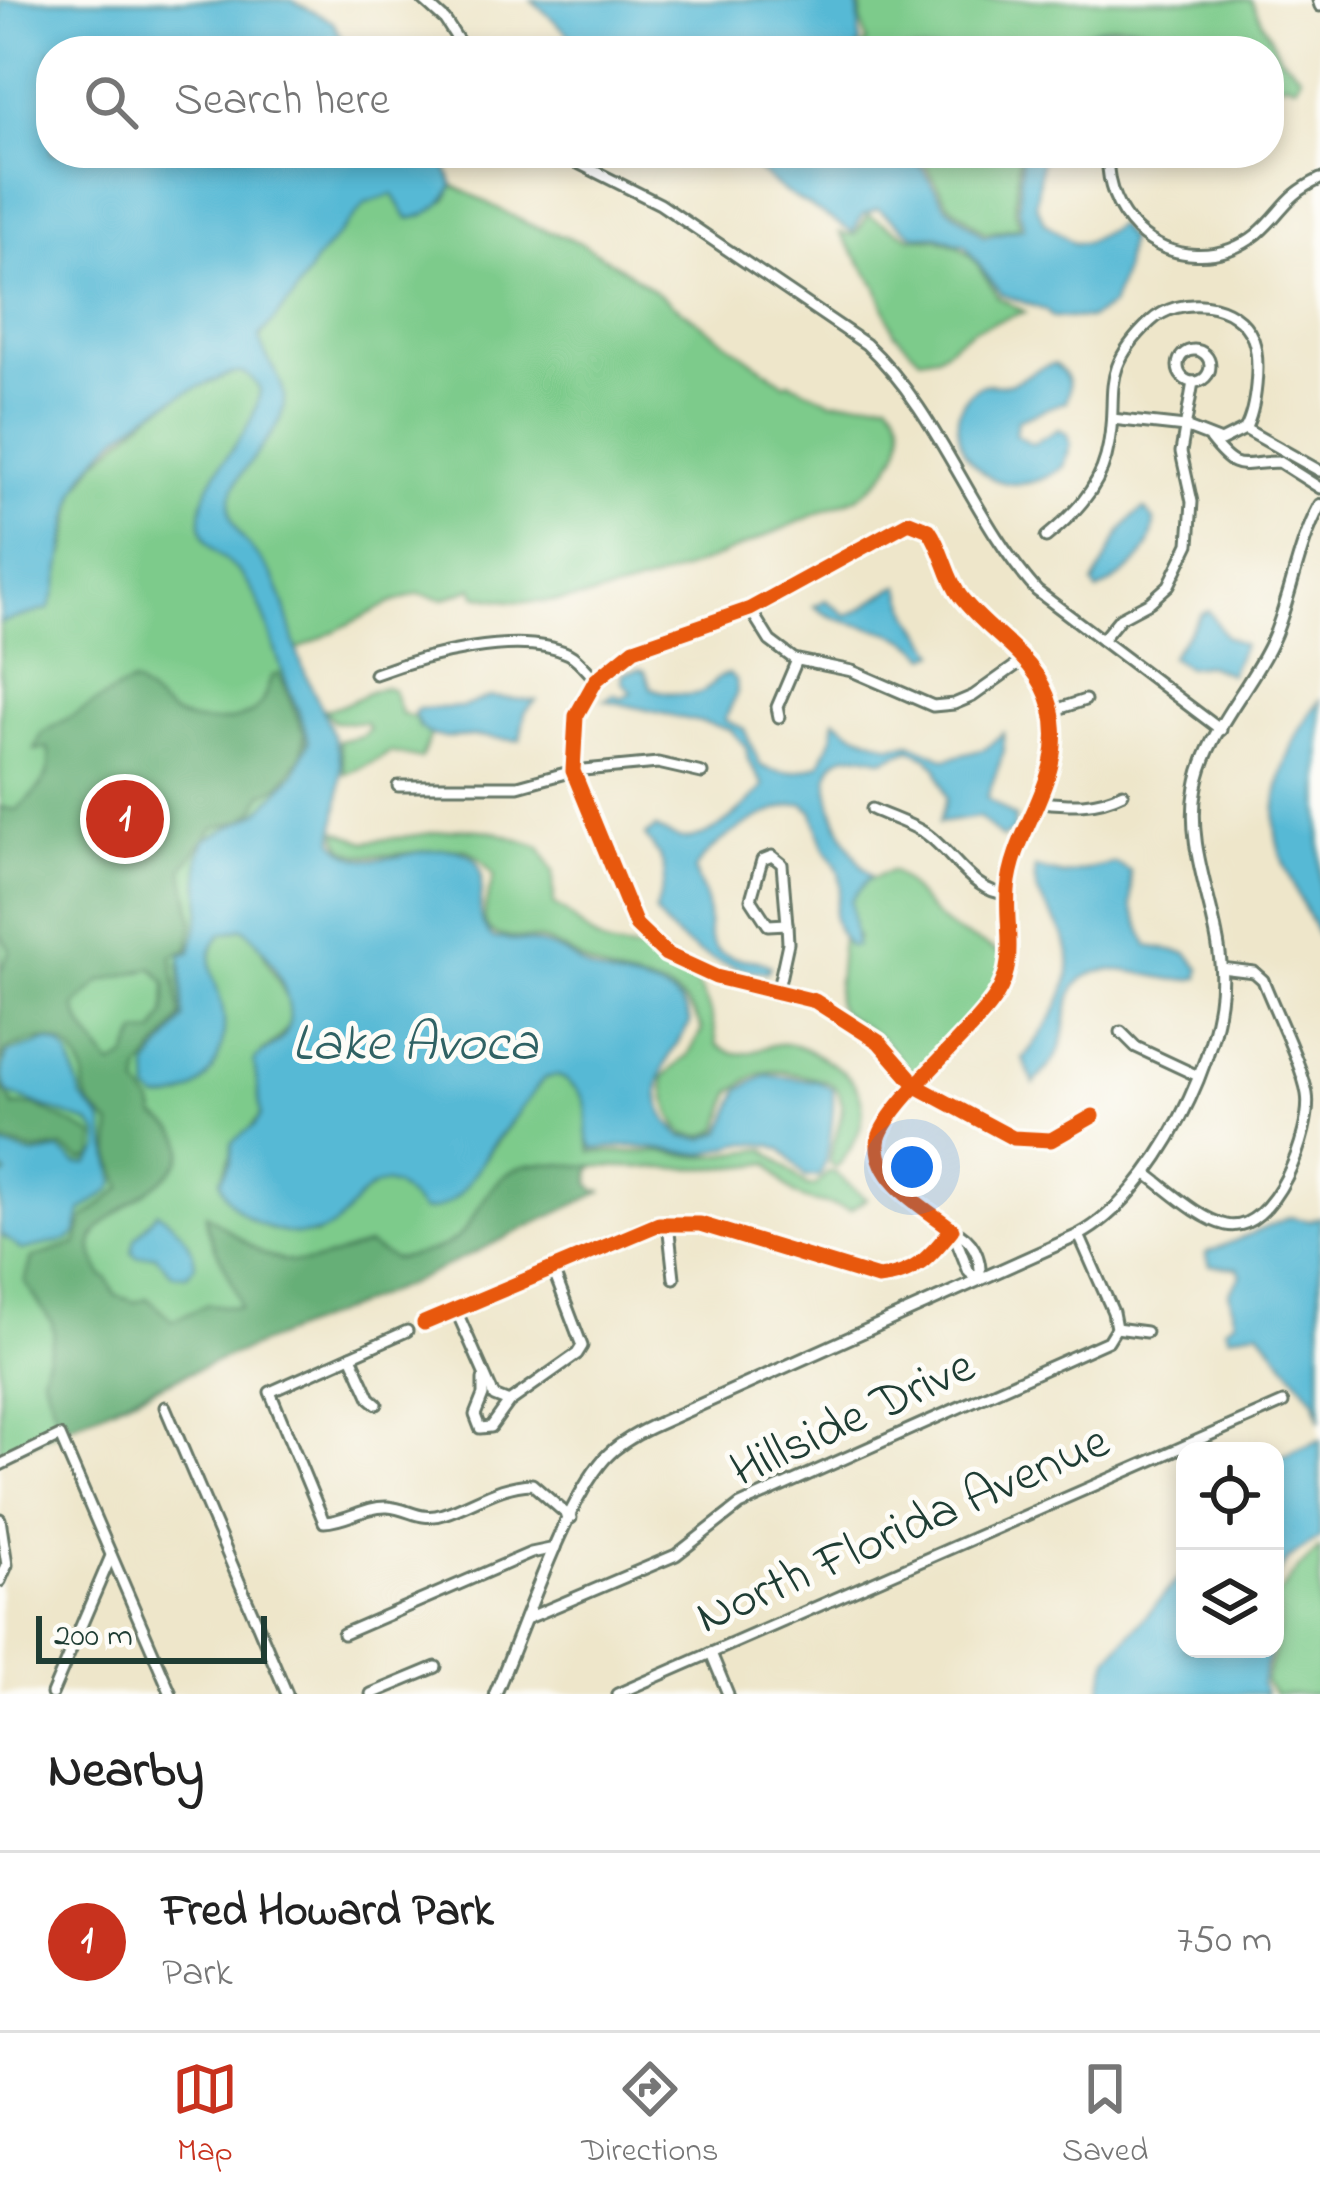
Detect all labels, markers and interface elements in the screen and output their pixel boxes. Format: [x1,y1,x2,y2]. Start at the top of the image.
search box [36,36,1284,168]
icon: search [78,69,144,135]
text: Search here [174,69,390,135]
pin: 1 [86,774,164,864]
water label: Lake Avoca [292,1007,539,1085]
your location [882,1137,942,1197]
street label: Hillside Drive [719,1331,988,1509]
street label: North Florida Avenue [685,1406,1122,1656]
map controls [1176,1442,1284,1658]
button: locate [1176,1442,1284,1550]
button: layers [1176,1550,1284,1658]
scale bar [36,1610,267,1663]
text: 200 m [54,1613,133,1661]
text: Nearby [48,1735,204,1810]
text: Fred Howard Park [162,1880,493,1946]
text: 1 [81,1913,93,1970]
text: 750 m [1177,1913,1272,1970]
text: Park [162,1946,232,2003]
tab: Map [172,2056,238,2176]
tab: Directions [581,2056,719,2176]
tab: Saved [1062,2056,1148,2176]

